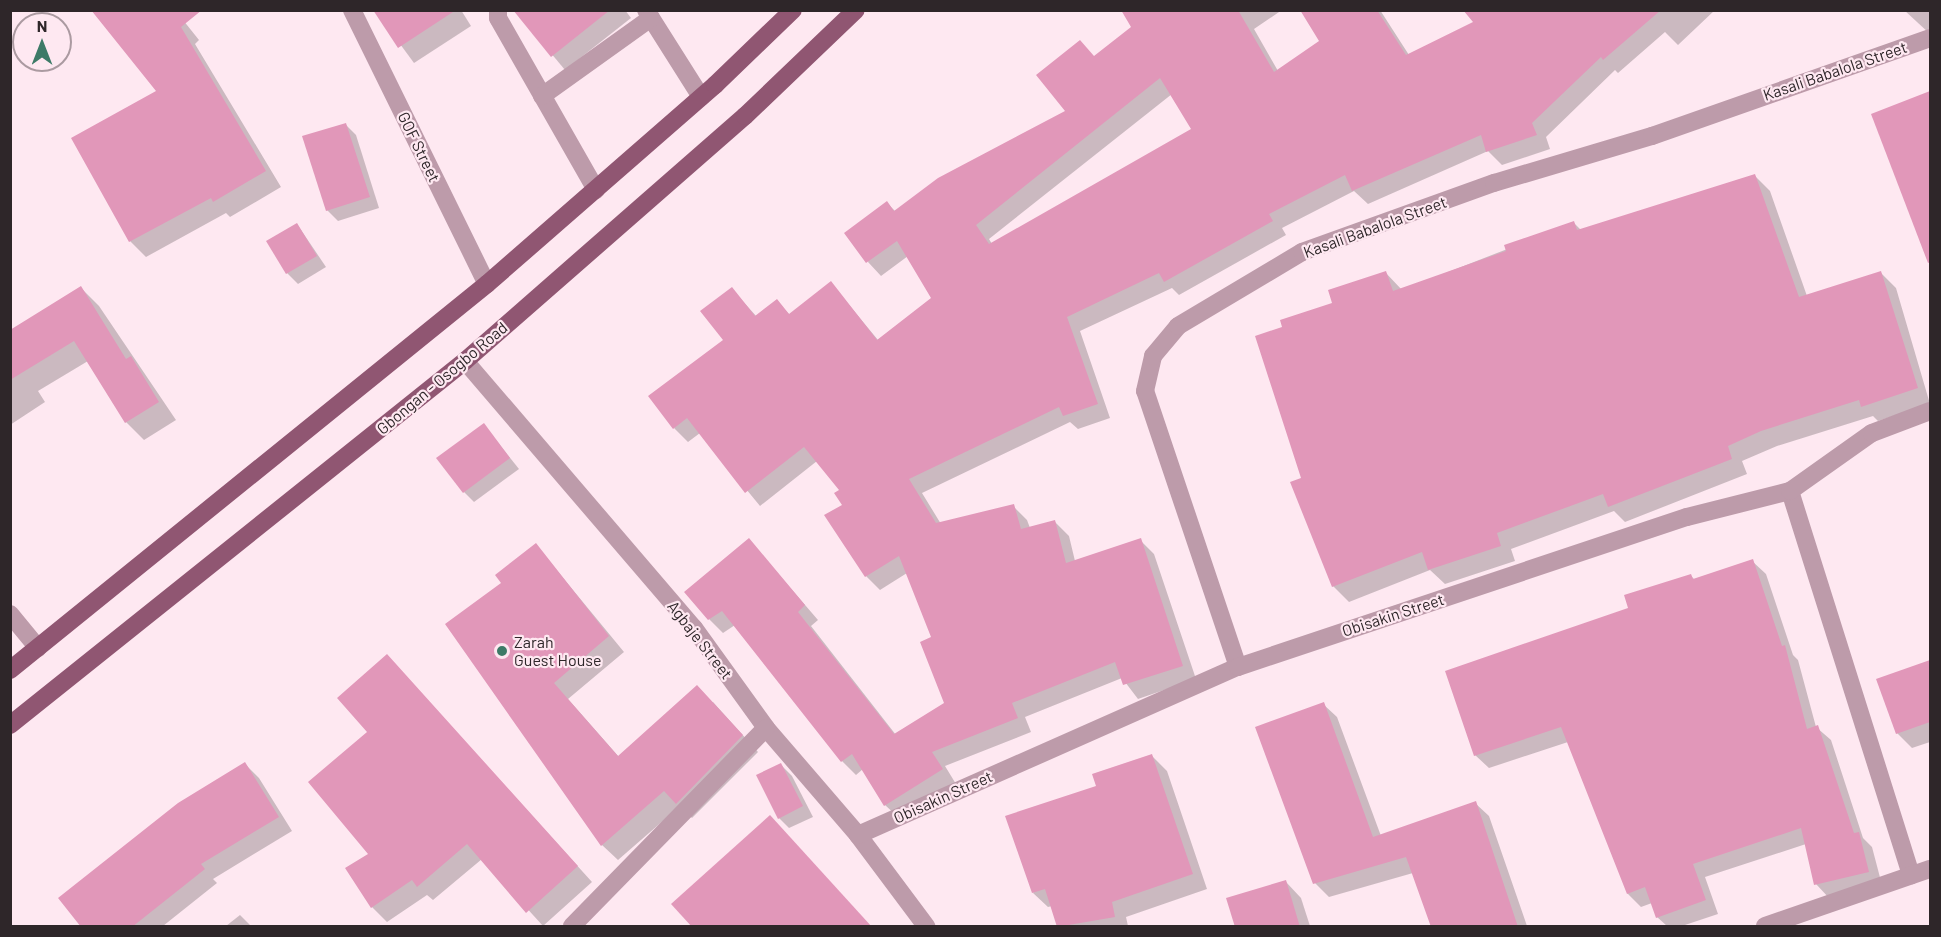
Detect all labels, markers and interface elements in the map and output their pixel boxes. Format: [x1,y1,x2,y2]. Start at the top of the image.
north arrow [12,12,72,72]
text: N [37,16,47,35]
street label: Kasali Babalola Street [1761,37,1909,105]
street label: GOF Street [394,109,444,185]
street label: Kasali Babalola Street [1301,192,1449,262]
street label: Gbongan - Osogbo Road [373,318,511,438]
street label: Obisakin Street [1340,589,1446,641]
street label: Agbaje Street [663,597,737,683]
place label: Zarah Guest House [514,632,601,670]
marker: Zarah Guest House [495,644,509,658]
street label: Obisakin Street [891,767,995,827]

